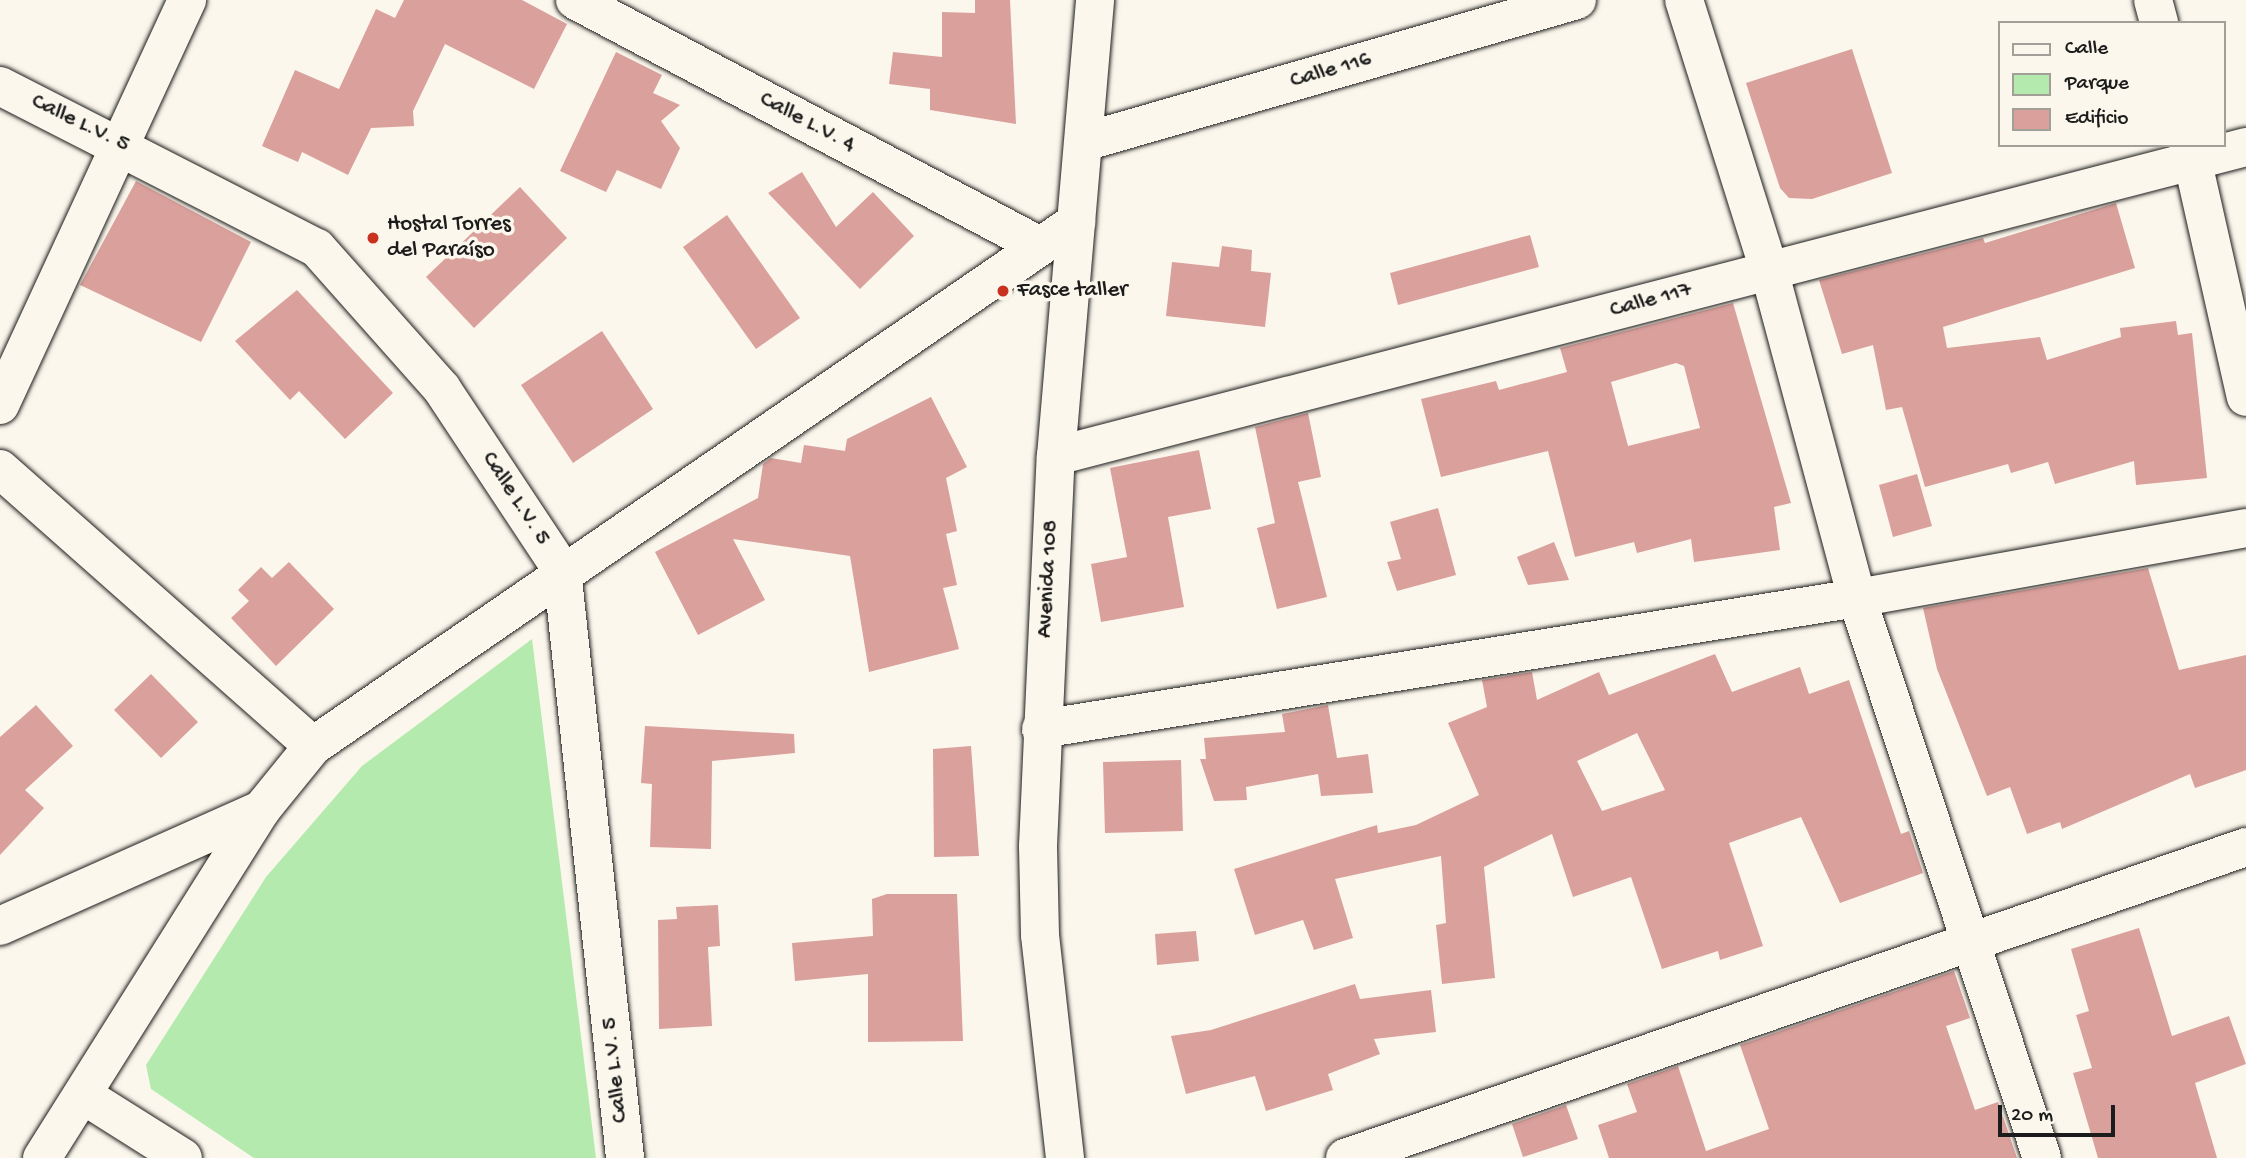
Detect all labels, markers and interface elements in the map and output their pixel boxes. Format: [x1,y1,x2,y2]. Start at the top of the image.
legend [1997,21,2225,147]
text: Calle [2065,37,2108,62]
street label: Calle 116 [1287,46,1375,96]
text: Parque [2065,72,2129,97]
street label: Calle L.V. 4 [754,86,860,160]
street label: Calle L.V. 5 [26,88,134,160]
text: Edificio [2065,107,2129,132]
place label: Hostal Torres del Paraíso [387,211,511,265]
marker: Hostal Torres del Paraíso [365,230,381,246]
place label: Fasce taller [1017,277,1127,305]
street label: Calle 117 [1607,277,1695,325]
marker: Fasce taller [995,283,1011,299]
street label: Calle L.V. 5 [475,447,555,551]
street label: Avenida 108 [1032,519,1066,639]
street label: Calle L.V. 5 [597,1016,635,1124]
scale bar [2001,1092,2118,1136]
text: 20 m [2011,1104,2053,1129]

